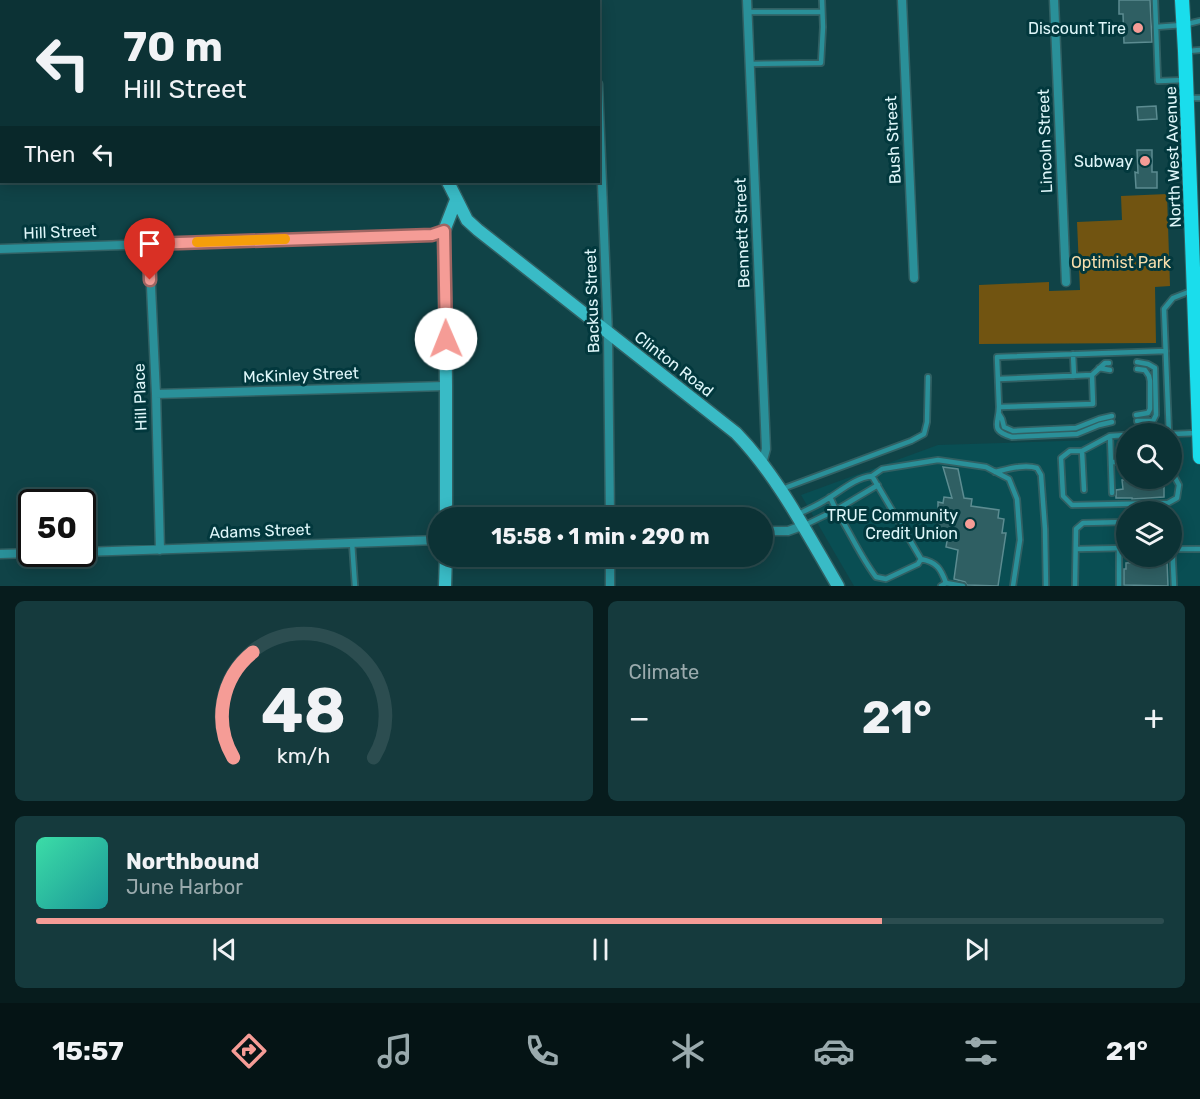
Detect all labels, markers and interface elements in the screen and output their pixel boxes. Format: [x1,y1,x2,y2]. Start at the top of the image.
place label: Discount Tire [1028,19,1126,38]
marker: Discount Tire [1131,21,1145,35]
text: 70 m [123,22,223,72]
icon: left [24,24,102,102]
text: Hill Street [123,73,247,105]
street label: North West Avenue [1161,86,1185,228]
street label: Lincoln Street [1034,89,1056,193]
street label: Bush Street [881,95,905,185]
icon: left [87,138,120,171]
text: Then [24,141,75,168]
place label: Subway [1074,152,1133,171]
marker: Subway [1138,154,1152,168]
street label: Bennett Street [731,177,753,289]
pin [124,218,175,280]
street label: Hill Street [23,221,97,243]
icon: arrive [133,227,166,260]
street label: Backus Street [581,248,603,354]
park label: Optimist Park [1071,253,1172,272]
position arrow [414,307,478,371]
street label: Clinton Road [631,327,717,401]
street label: Hill Place [129,363,151,431]
street label: McKinley Street [243,363,359,387]
map controls [1116,423,1182,567]
button: search [1116,423,1182,489]
speed limit sign: 50 [18,489,96,567]
button: layers [1116,501,1182,567]
place label: TRUE Community Credit Union [827,506,958,543]
marker: TRUE Community Credit Union [963,517,977,531]
street label: Adams Street [209,520,311,542]
text: 15:58 · 1 min · 290 m [491,523,710,550]
text: Climate [629,660,699,684]
text: 48 [261,674,346,748]
text: 21° [862,691,932,744]
text: − [629,698,650,737]
text: + [1143,698,1164,737]
text: km/h [277,743,331,768]
text: Northbound [126,848,259,875]
text: June Harbor [126,875,243,899]
icon: previous [208,933,241,966]
icon: pause [584,933,617,966]
icon: next [960,933,993,966]
icon: directions [228,1030,270,1072]
icon: music [374,1030,416,1072]
icon: phone [521,1030,563,1072]
icon: climate [667,1030,709,1072]
icon: car [813,1030,855,1072]
icon: filters [960,1030,1002,1072]
text: 15:57 [52,1035,124,1067]
text: 21° [1106,1035,1148,1067]

